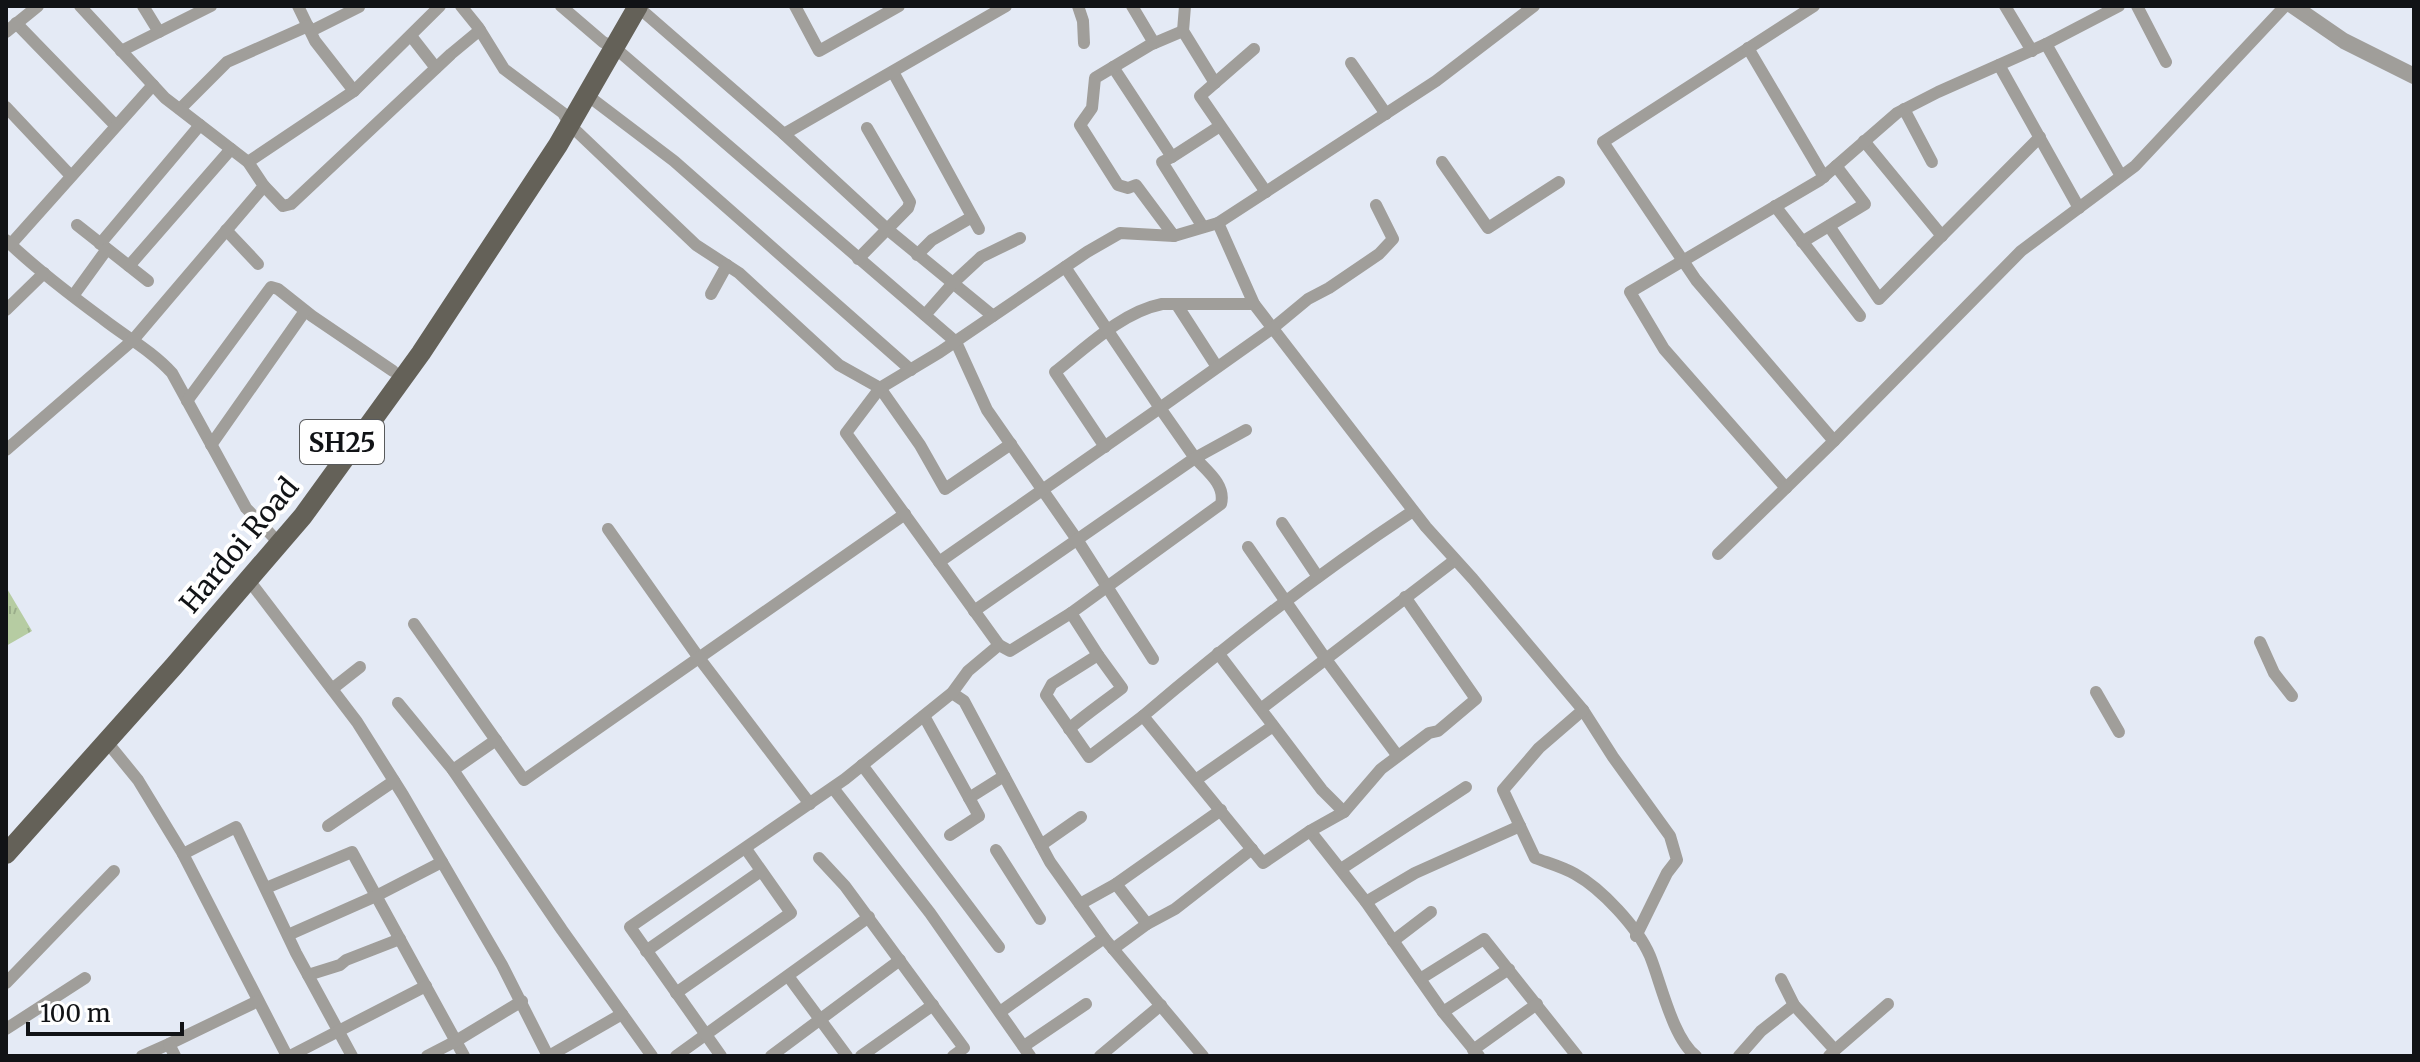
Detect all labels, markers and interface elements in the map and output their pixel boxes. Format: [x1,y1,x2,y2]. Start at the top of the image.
road number: SH25 [300,420,384,464]
street label: Hardoi Road [172,470,306,620]
scale bar [28,986,182,1036]
text: 100 m [40,998,111,1029]

